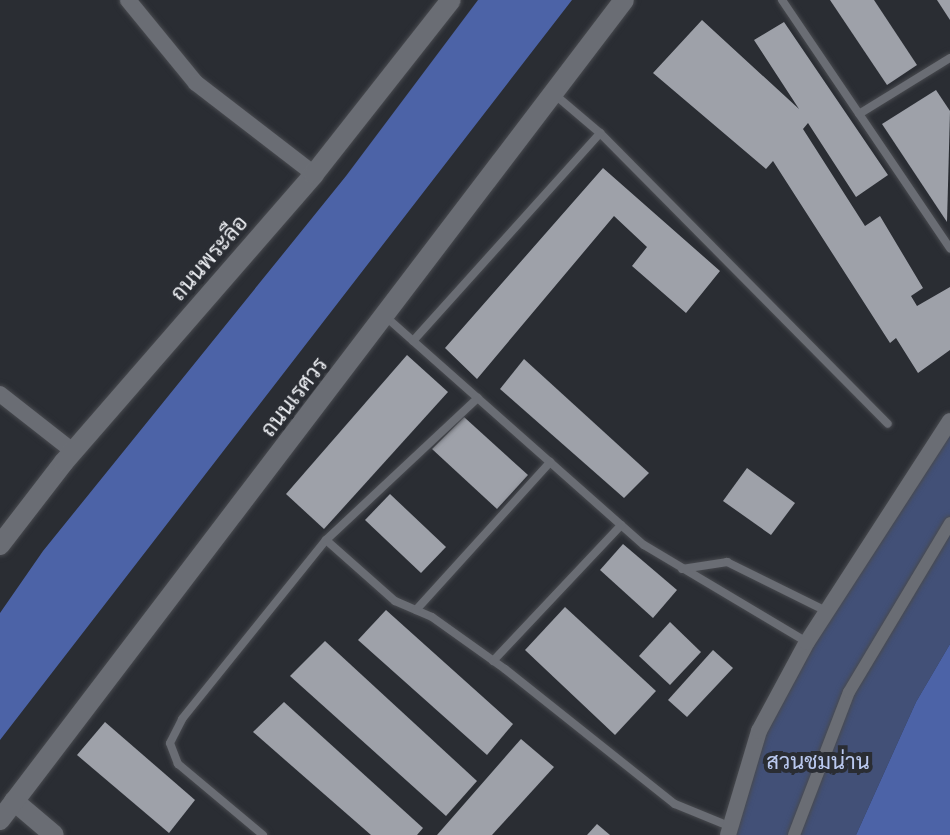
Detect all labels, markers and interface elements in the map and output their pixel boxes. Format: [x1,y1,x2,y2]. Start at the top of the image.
street label: ถนนพระลือ [165,210,253,306]
street label: ถนนเรศวร [255,352,333,442]
park label: สวนชมน่าน [766,749,870,775]

